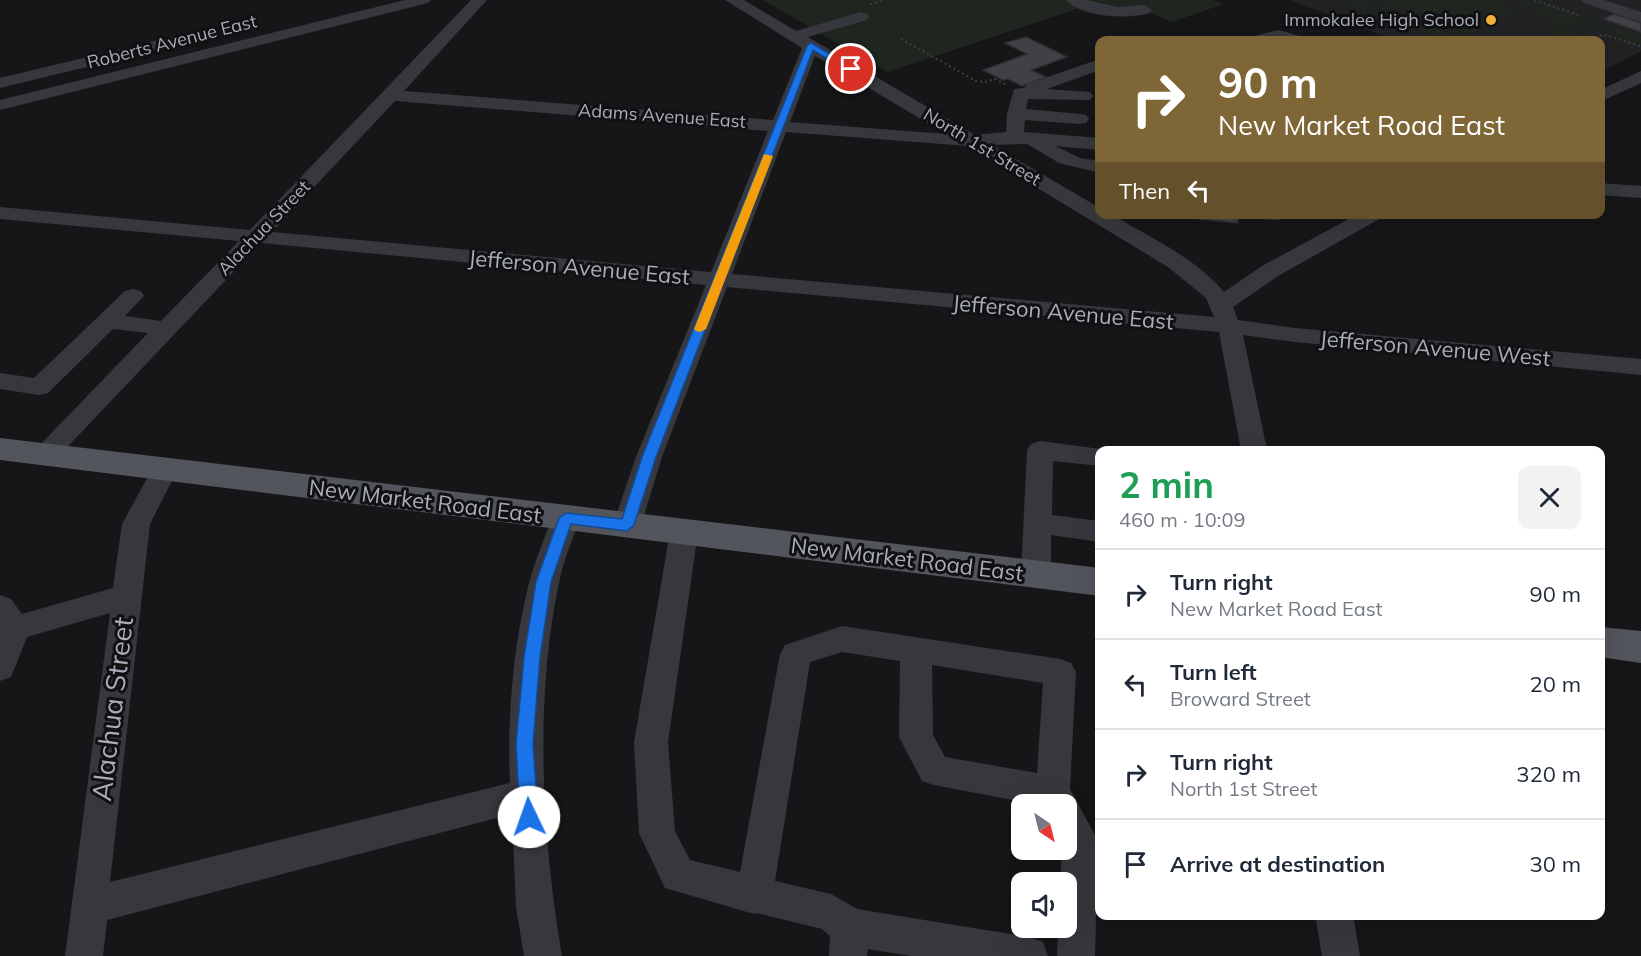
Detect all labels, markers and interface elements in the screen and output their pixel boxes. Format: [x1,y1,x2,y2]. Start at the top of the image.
place label: Immokalee High School [1284,8,1479,31]
street label: Roberts Avenue East [85,9,259,74]
marker: Immokalee High School [1484,13,1498,27]
pin [825,43,876,94]
icon: arrive [834,52,867,85]
text: 90 m [1218,56,1318,109]
icon: right [1119,60,1197,138]
street label: Adams Avenue East [577,98,747,133]
street label: North 1st Street [919,103,1045,191]
text: New Market Road East [1218,108,1505,142]
icon: left [1182,174,1215,207]
street label: Alachua Street [212,175,315,280]
text: Then [1119,177,1170,205]
street label: Jefferson Avenue East [467,243,691,291]
street label: Jefferson Avenue East [951,288,1175,336]
street label: Jefferson Avenue West [1319,324,1552,372]
text: 2 min [1119,462,1214,507]
button: close [1518,466,1581,529]
street label: New Market Road East [307,473,543,529]
text: 460 m · 10:09 [1119,507,1245,532]
street label: New Market Road East [789,531,1025,587]
text: Turn right [1170,568,1273,596]
icon: right [1119,578,1152,611]
text: 90 m [1530,580,1581,608]
text: New Market Road East [1170,596,1383,621]
street label: Alachua Street [84,615,140,803]
text: Turn left [1170,658,1257,686]
icon: left [1119,668,1152,701]
text: 20 m [1530,670,1581,698]
text: Broward Street [1170,686,1311,711]
text: Turn right [1170,748,1273,776]
icon: right [1119,758,1152,791]
text: 320 m [1516,760,1581,788]
text: North 1st Street [1170,776,1317,801]
position arrow [497,785,561,849]
north arrow [1011,794,1077,860]
map controls [1011,794,1077,938]
icon: arrive [1119,848,1152,881]
text: Arrive at destination [1170,850,1385,878]
text: 30 m [1530,850,1581,878]
button: sound [1011,872,1077,938]

